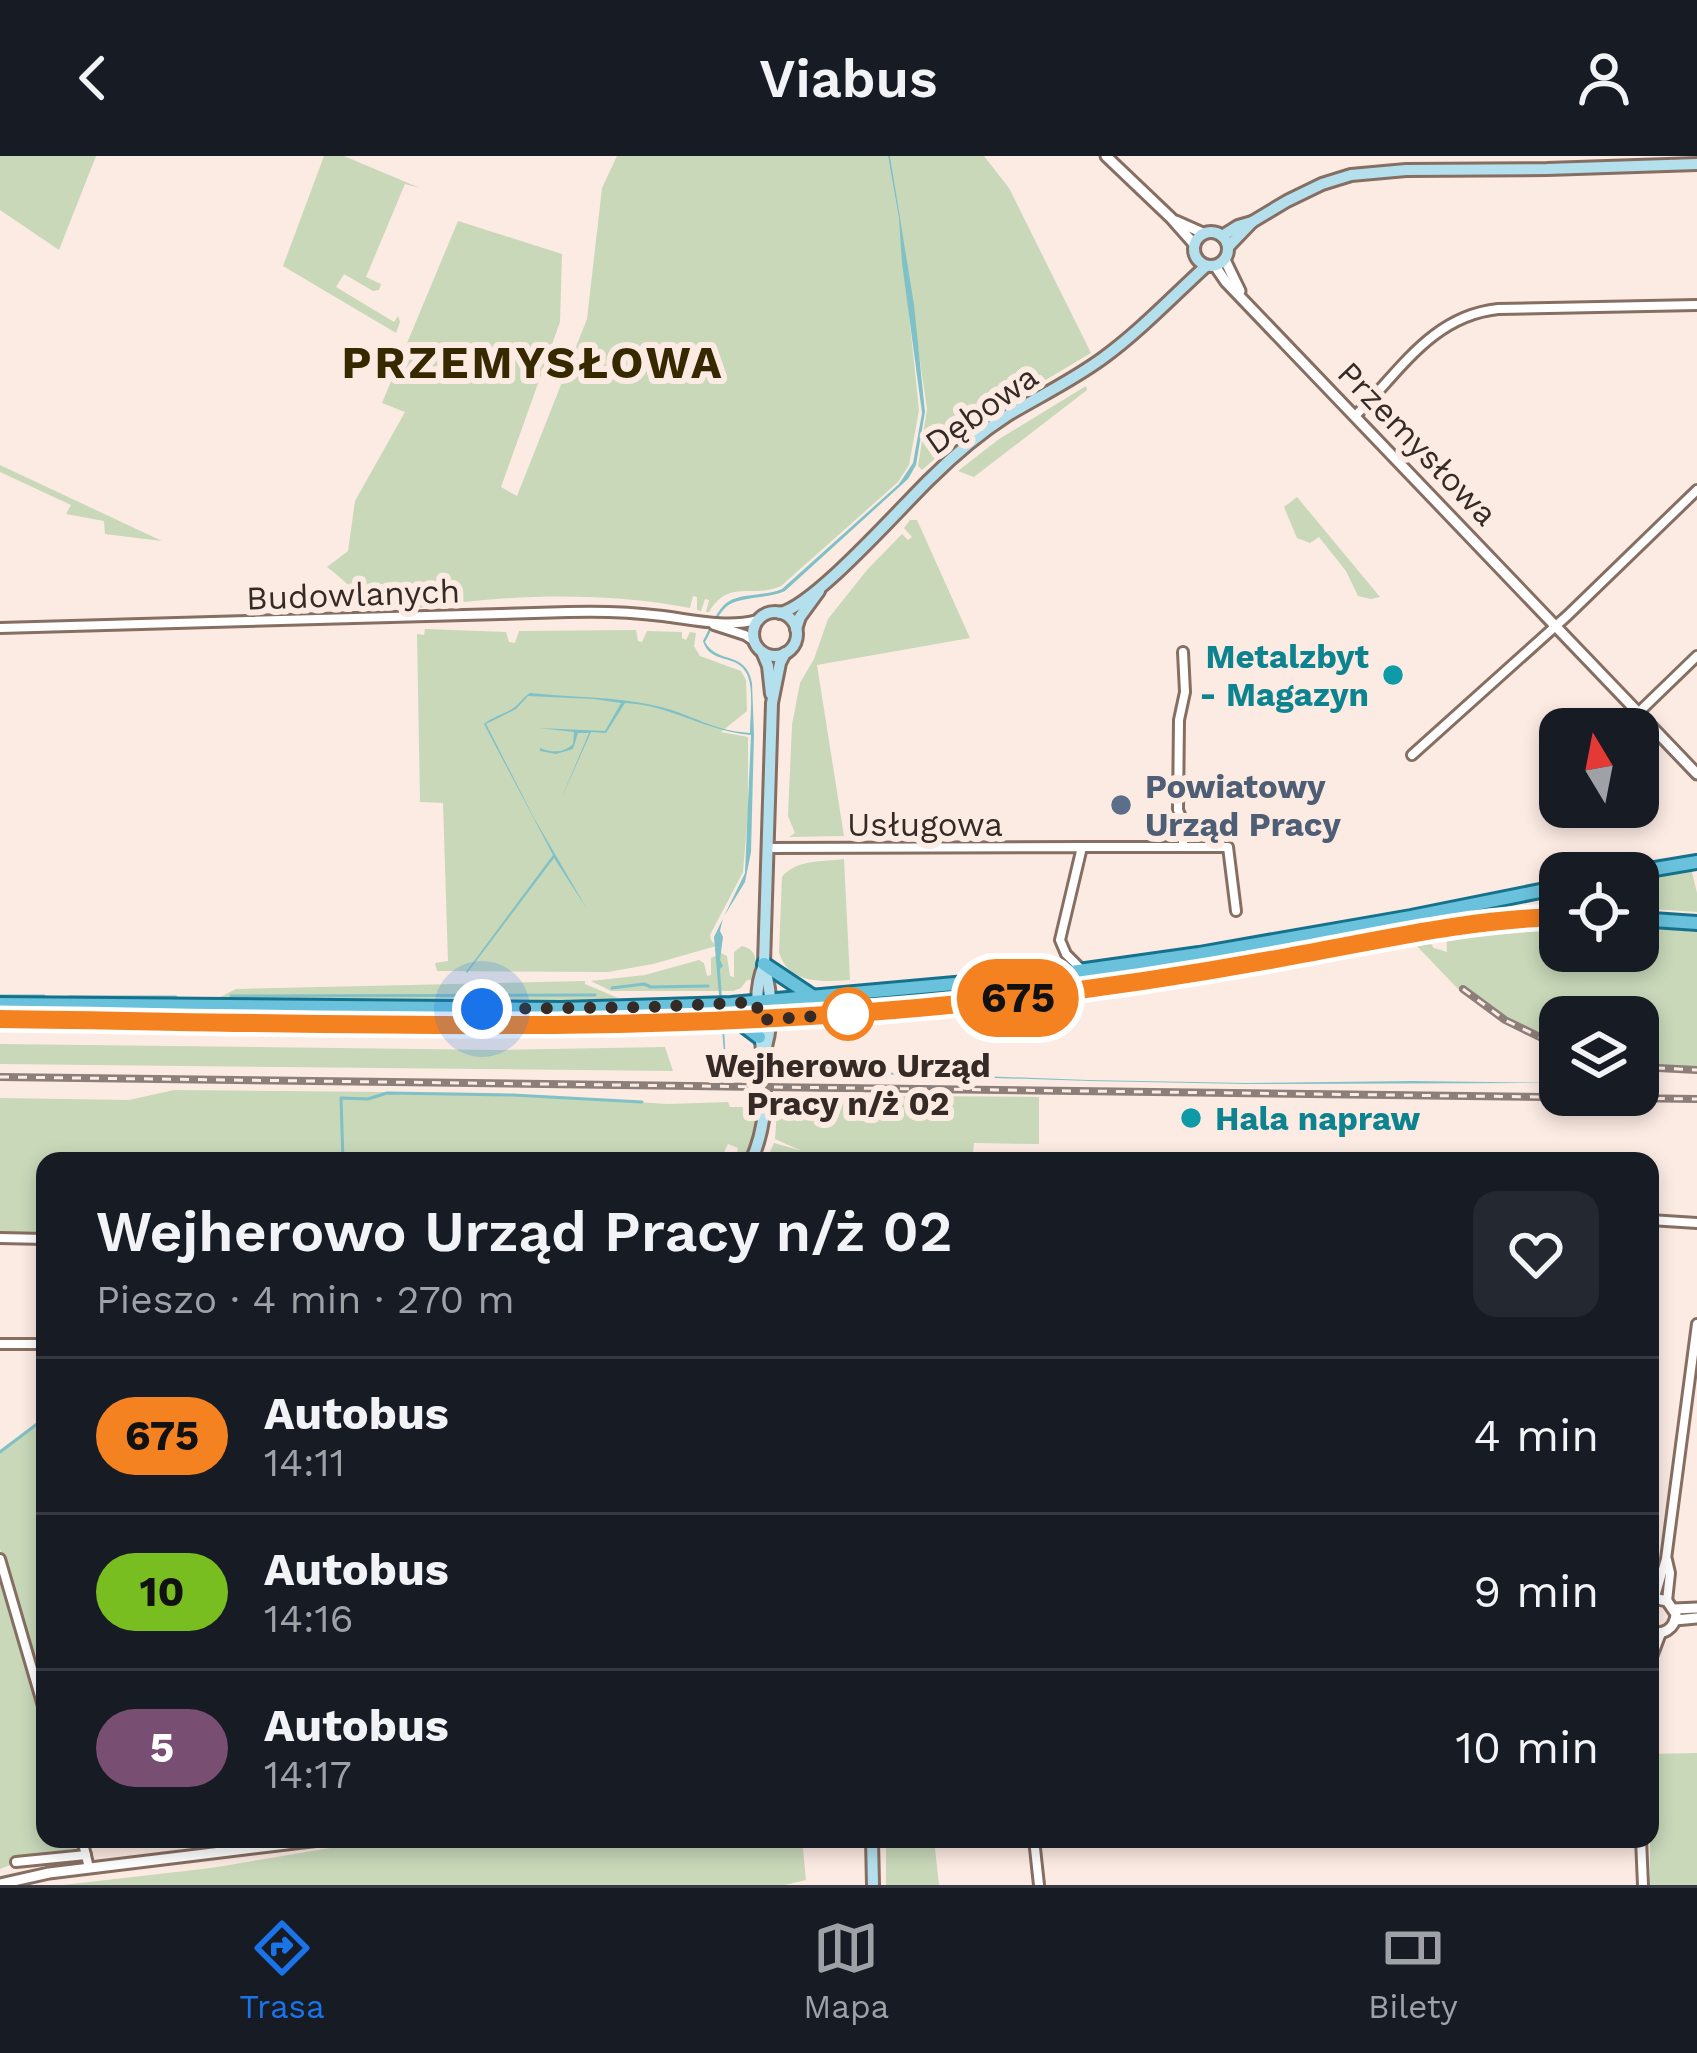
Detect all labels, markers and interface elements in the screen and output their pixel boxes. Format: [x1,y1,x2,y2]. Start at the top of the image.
icon: back [60,45,126,111]
icon: person [1571,45,1637,111]
text: Viabus [759,47,938,110]
district label: PRZEMYSŁOWA [341,336,725,389]
street label: Przemysłowa [1330,353,1505,533]
street label: Dębowa [917,357,1045,462]
street label: Budowlanych [245,571,461,618]
place label: Metalzbyt - Magazyn [1199,637,1370,714]
marker: Metalzbyt - Magazyn [1380,662,1406,688]
north arrow [1539,708,1659,828]
map controls [1539,708,1659,1116]
place label: Powiatowy Urząd Pracy [1145,767,1341,844]
marker: Powiatowy Urząd Pracy [1108,792,1134,818]
street label: Usługowa [847,805,1003,844]
button: locate [1539,852,1659,972]
line badge: 675 [949,959,1087,1037]
text: 675 [981,973,1055,1022]
your location [452,979,512,1039]
marker: Wejherowo Urząd Pracy n/ż 02 [823,989,873,1039]
button: layers [1539,996,1659,1116]
place label: Wejherowo Urząd Pracy n/ż 02 [705,1046,991,1123]
place label: Hala napraw [1215,1099,1421,1138]
marker: Hala napraw [1178,1105,1204,1131]
button: heart [1473,1191,1599,1317]
text: Wejherowo Urząd Pracy n/ż 02 [96,1198,953,1265]
text: Pieszo · 4 min · 270 m [96,1277,515,1322]
text: Autobus [264,1387,449,1440]
text: 4 min [1473,1409,1599,1462]
text: 675 [125,1411,199,1460]
text: 14:11 [264,1440,345,1485]
text: Autobus [264,1543,449,1596]
text: 9 min [1473,1565,1599,1618]
text: 10 [139,1567,185,1616]
text: 14:16 [264,1596,354,1641]
text: Autobus [264,1699,449,1752]
text: 10 min [1455,1721,1599,1774]
text: 5 [150,1723,174,1772]
text: 14:17 [264,1752,352,1797]
tab: Trasa [239,1915,325,2026]
tab: Mapa [803,1915,889,2026]
tab: Bilety [1368,1915,1458,2026]

